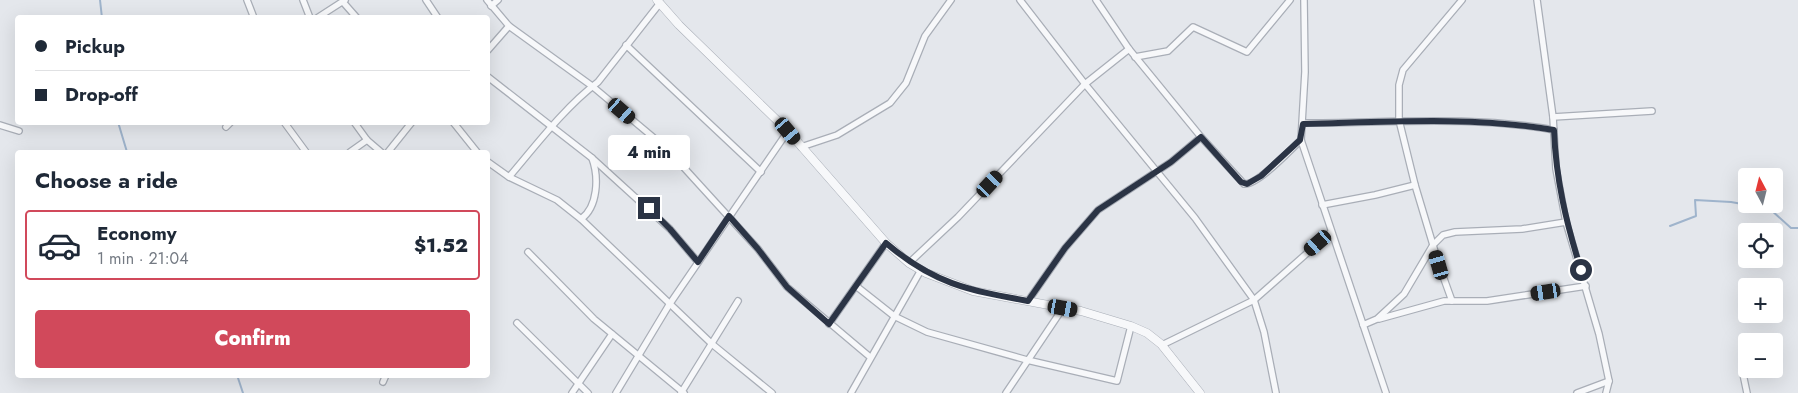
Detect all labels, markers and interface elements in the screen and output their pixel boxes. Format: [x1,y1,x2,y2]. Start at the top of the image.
text: Pickup [65,33,125,60]
text: Drop-off [65,81,138,108]
car [605,95,638,127]
car [772,115,803,147]
callout: 4 min [608,136,690,170]
text: 4 min [627,141,671,164]
text: Choose a ride [35,164,178,196]
car [974,168,1005,200]
north arrow [1738,168,1782,212]
map controls [1738,168,1783,378]
route end [638,197,660,219]
text: Economy [97,220,177,247]
icon: car [37,223,82,268]
button: locate [1738,223,1783,268]
car [1301,227,1334,259]
text: $1.52 [414,232,468,259]
text: 1 min · 21:04 [97,247,188,270]
car [1427,249,1450,281]
route start [1570,259,1592,281]
button: + [1738,278,1783,323]
car [1530,282,1561,302]
car [1046,298,1079,318]
button: Confirm [35,310,470,368]
button: − [1738,333,1783,378]

